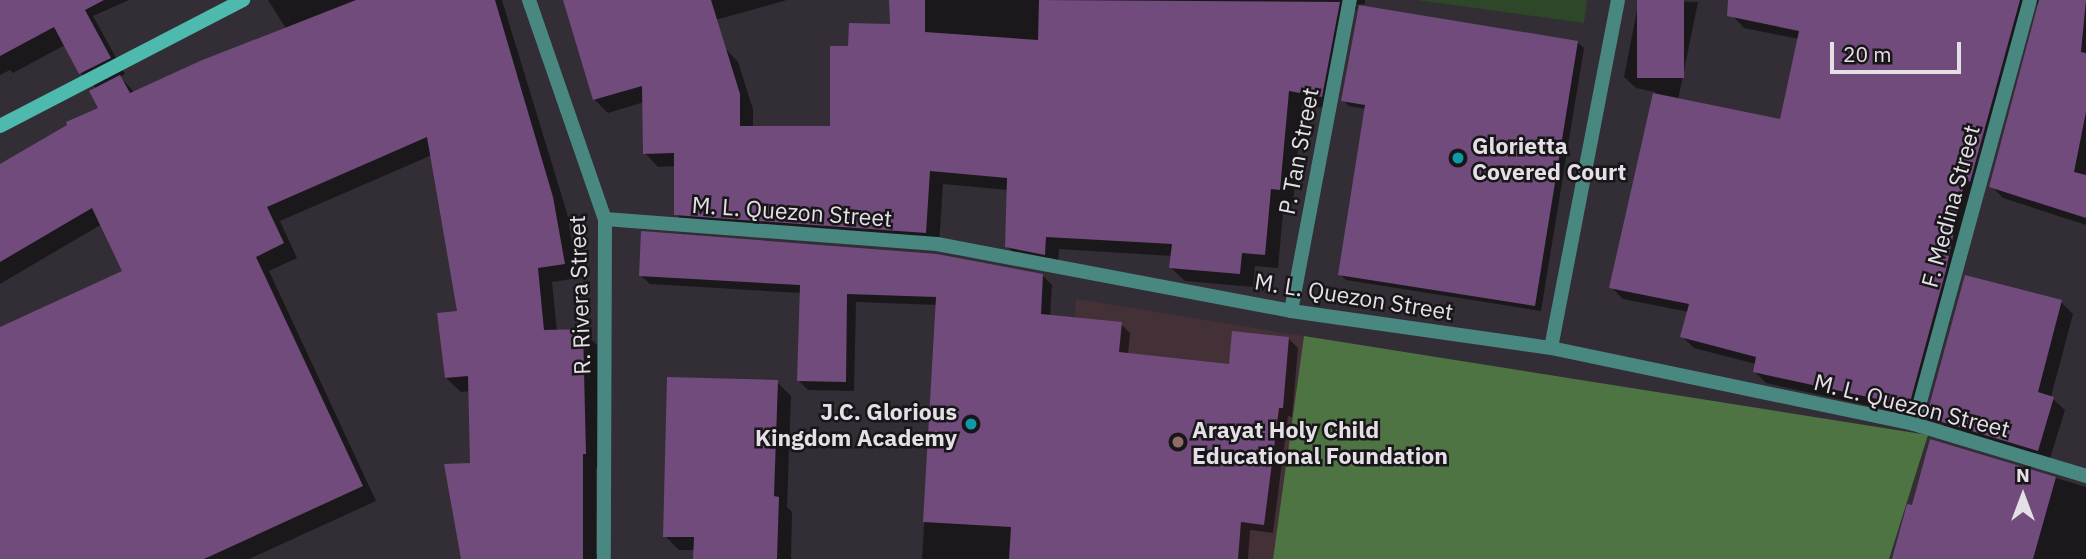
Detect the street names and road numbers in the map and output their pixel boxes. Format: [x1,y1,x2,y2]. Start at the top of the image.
street label: P. Tan Street [1272,85,1324,217]
street label: F. Medina Street [1915,122,1985,290]
street label: M. L. Quezon Street [691,190,893,232]
street label: R. Rivera Street [562,215,596,375]
street label: M. L. Quezon Street [1253,267,1455,325]
street label: M. L. Quezon Street [1811,367,2013,443]

